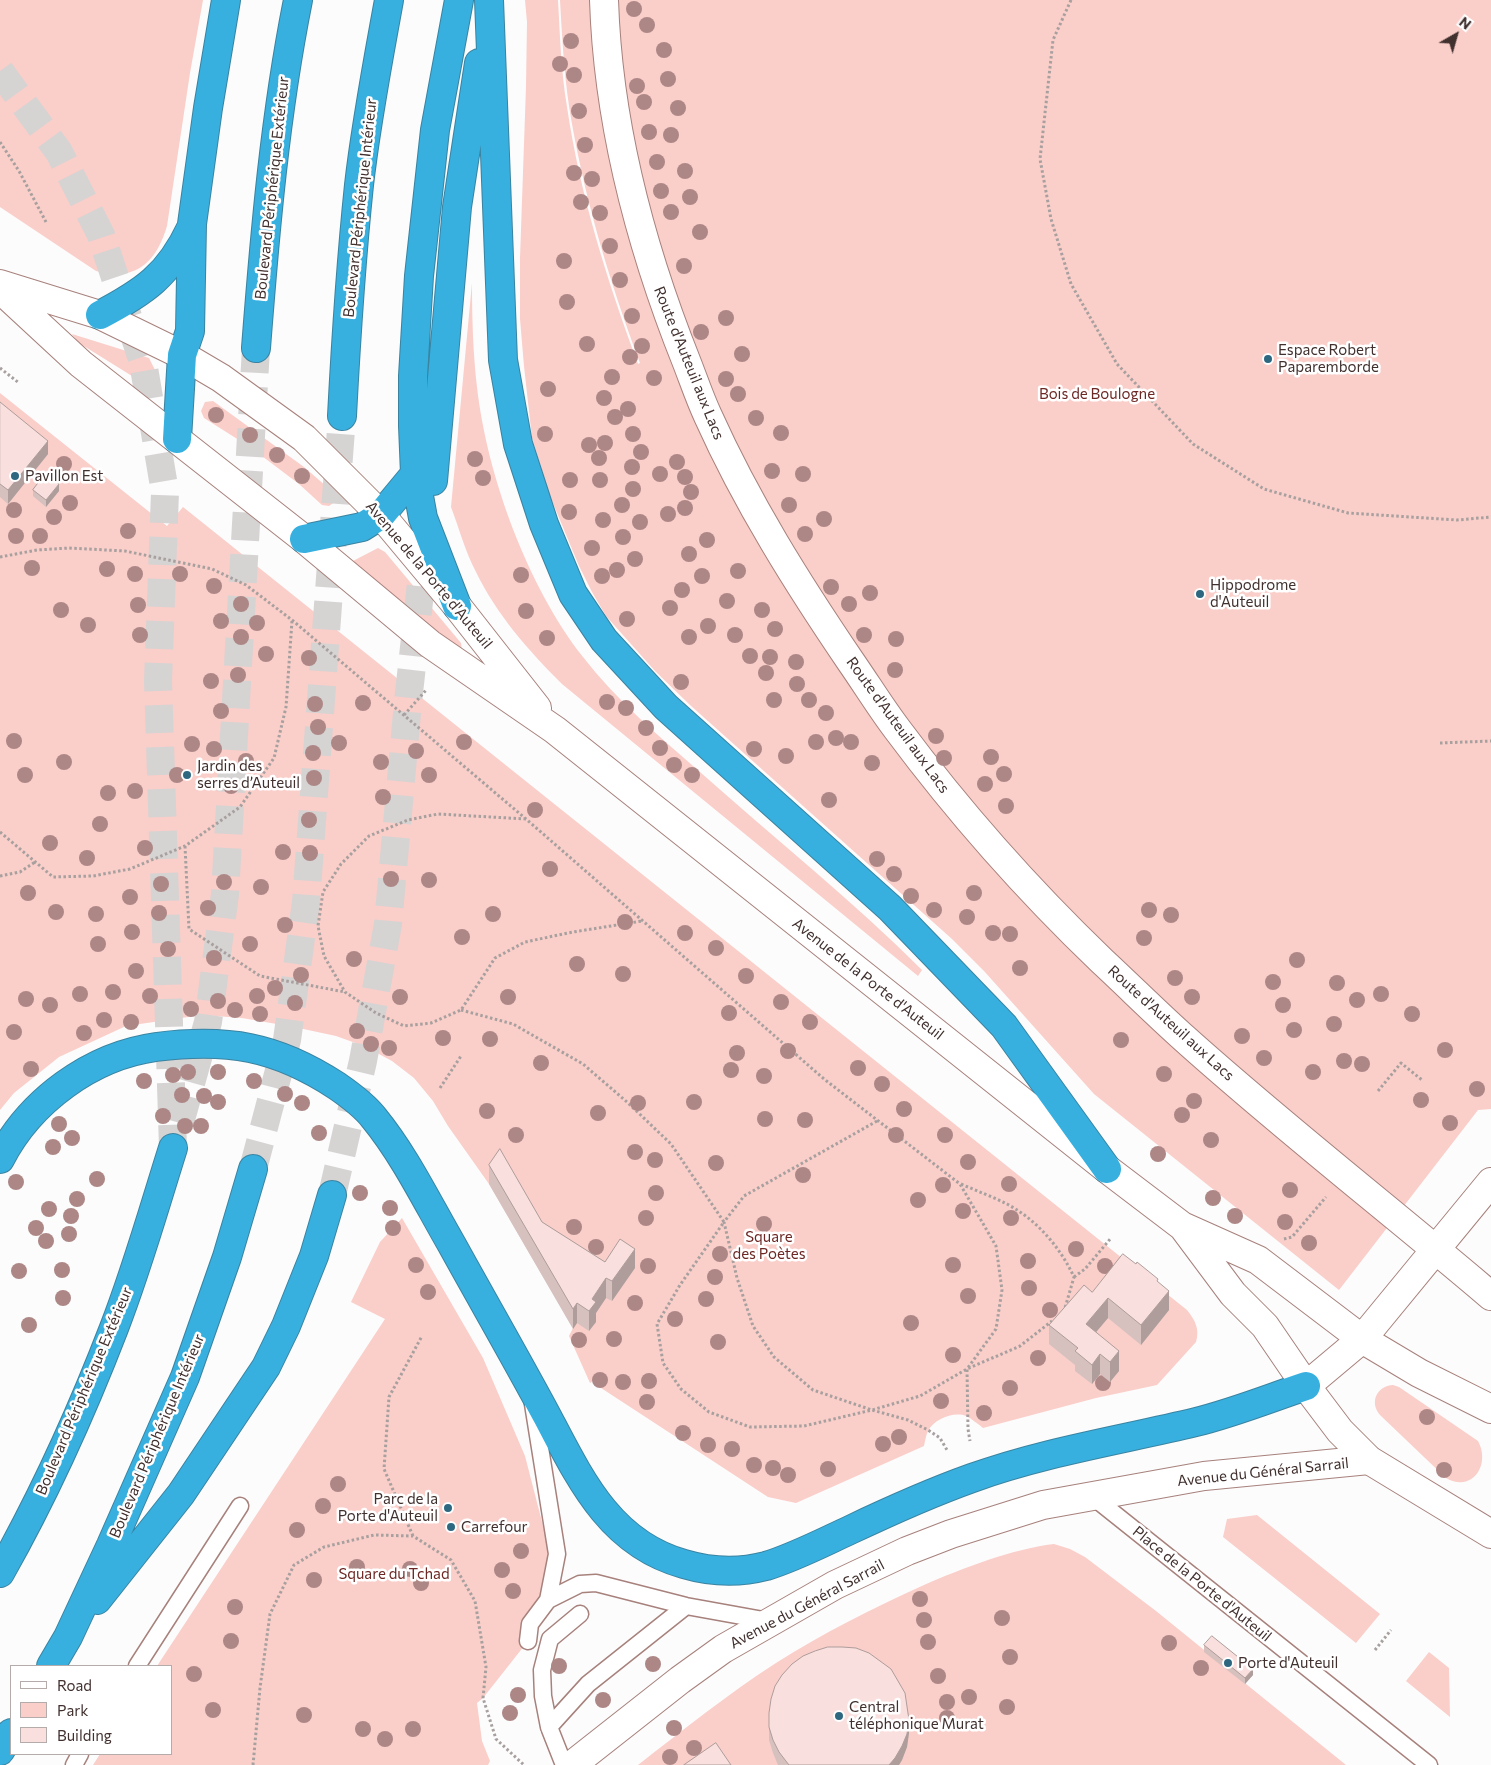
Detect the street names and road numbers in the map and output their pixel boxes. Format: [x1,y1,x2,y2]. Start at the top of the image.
street label: Boulevard Périphérique Extérieur [251,76,293,300]
street label: Boulevard Périphérique Intérieur [340,98,380,318]
street label: Route d'Auteuil aux Lacs [650,284,728,442]
street label: Avenue de la Porte d'Auteuil [362,498,496,652]
street label: Route d'Auteuil aux Lacs [843,653,953,797]
street label: Avenue de la Porte d'Auteuil [789,914,947,1044]
street label: Route d'Auteuil aux Lacs [1104,962,1238,1084]
street label: Boulevard Périphérique Extérieur [32,1284,136,1498]
street label: Boulevard Périphérique Intérieur [106,1331,208,1541]
street label: Avenue du Général Sarrail [1176,1454,1350,1490]
street label: Place de la Porte d'Auteuil [1129,1522,1275,1646]
street label: Avenue du Général Sarrail [727,1556,887,1652]

